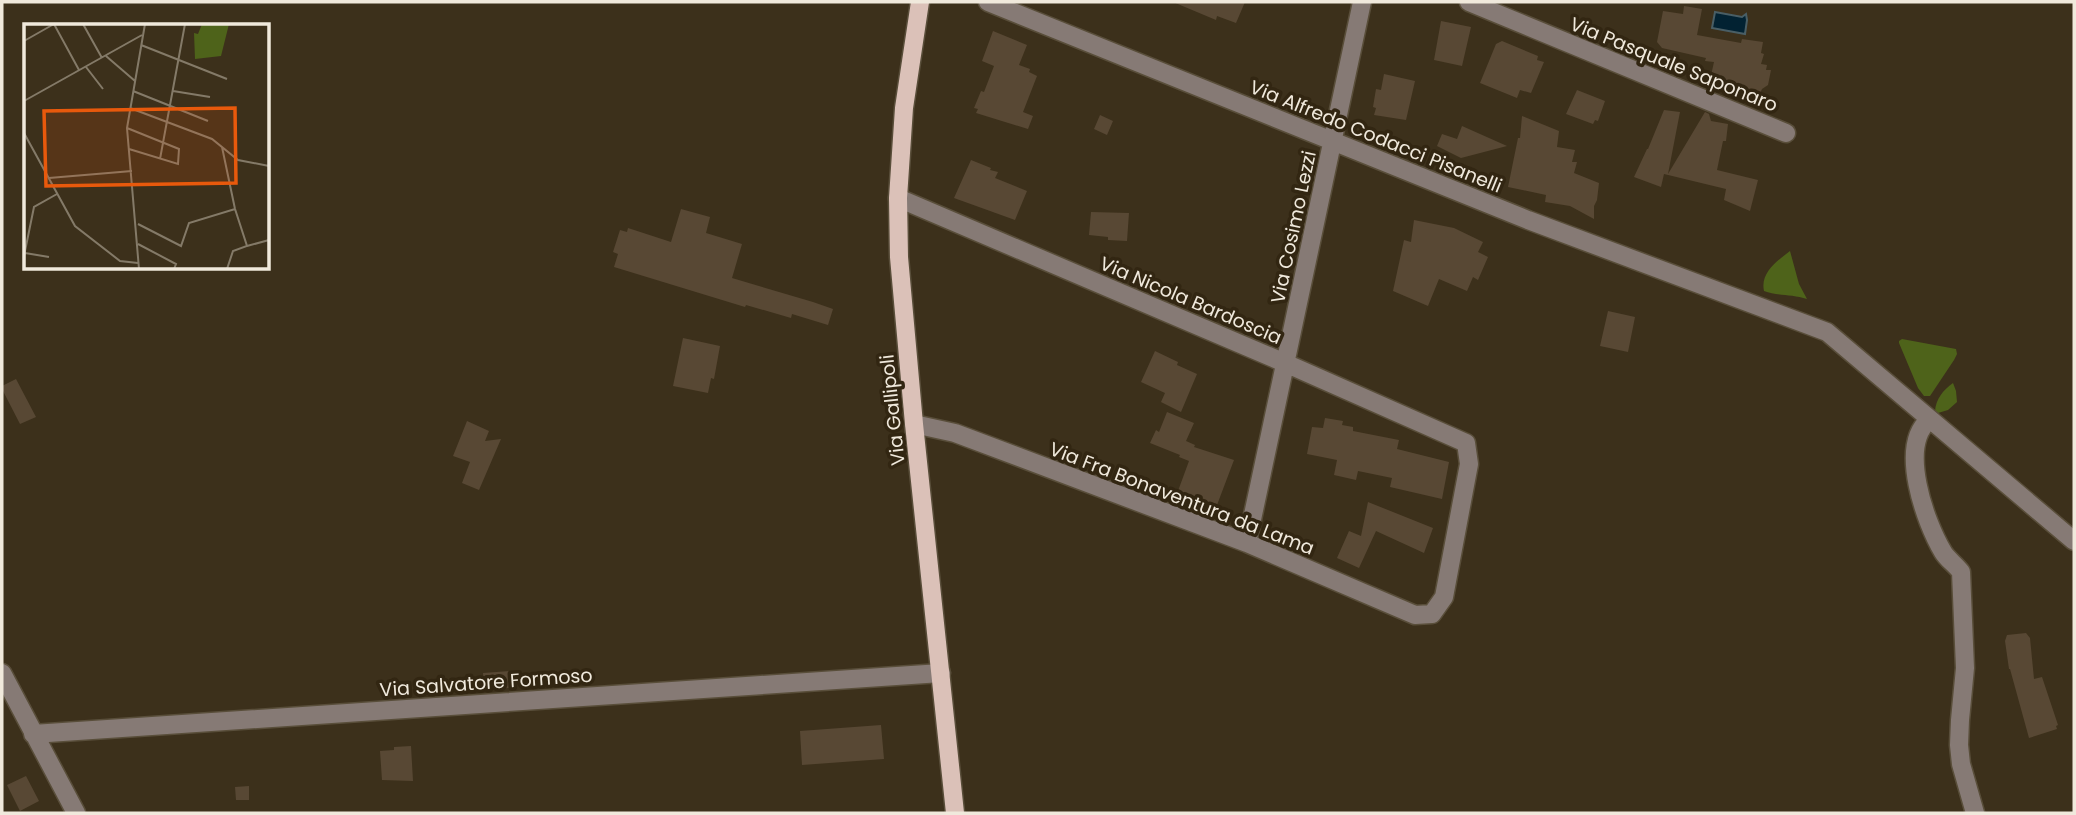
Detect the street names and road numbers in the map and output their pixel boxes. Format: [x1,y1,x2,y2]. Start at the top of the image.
street label: Via Pasquale Saponaro [1566,10,1782,119]
street label: Via Alfredo Codacci Pisanelli [1246,73,1506,200]
street label: Via Cosimo Lezzi [1264,148,1323,306]
street label: Via Nicola Bardoscia [1096,250,1286,351]
street label: Via Gallipoli [873,353,912,467]
street label: Via Fra Bonaventura da Lama [1045,435,1318,562]
street label: Via Salvatore Formoso [379,662,593,703]

